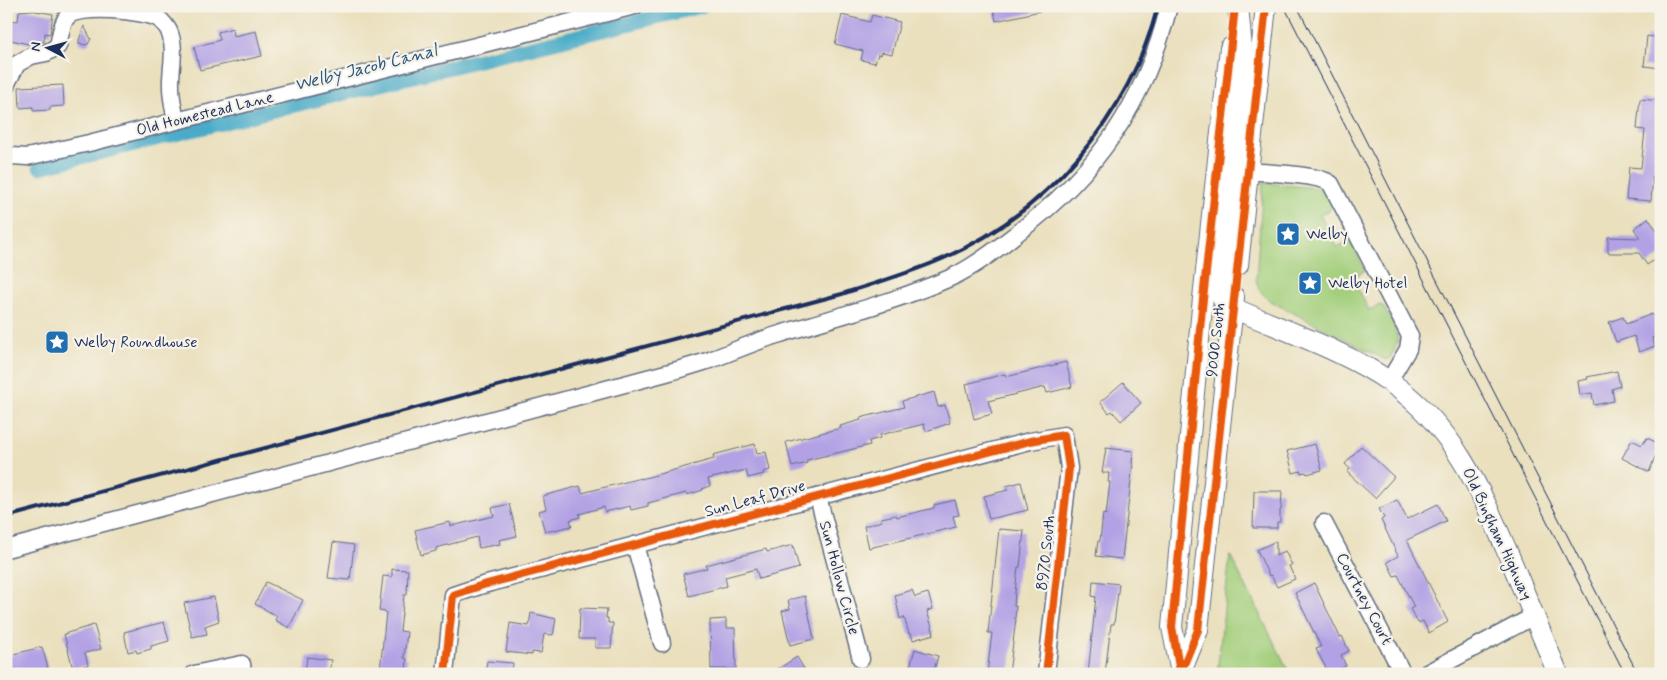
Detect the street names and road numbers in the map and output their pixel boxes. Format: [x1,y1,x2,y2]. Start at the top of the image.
street label: Old Homestead Lane [134,87,276,141]
street label: 9000 South [1202,302,1230,378]
street label: Old Bingham Highway [1456,464,1537,604]
street label: Sun Leaf Drive [702,475,808,523]
street label: 8970 South [1032,514,1060,592]
street label: Sun Hollow Circle [814,519,864,637]
street label: Courtney Court [1331,549,1397,649]

